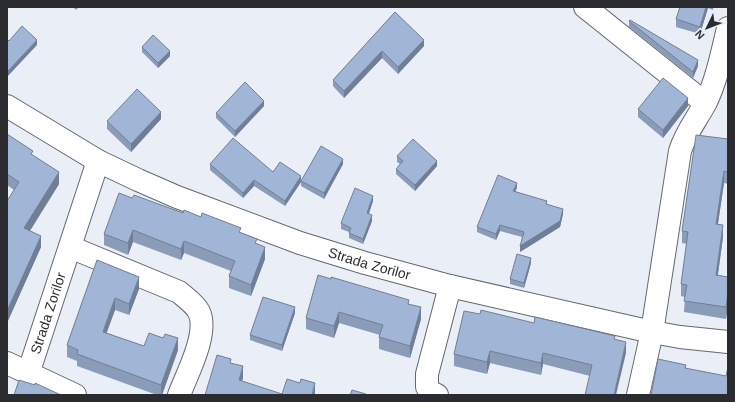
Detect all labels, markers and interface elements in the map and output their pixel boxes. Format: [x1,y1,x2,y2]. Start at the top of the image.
north arrow [687,8,727,48]
text: N [693,28,707,42]
street label: Strada Zorilor [326,244,413,283]
street label: Strada Zorilor [27,270,69,356]

